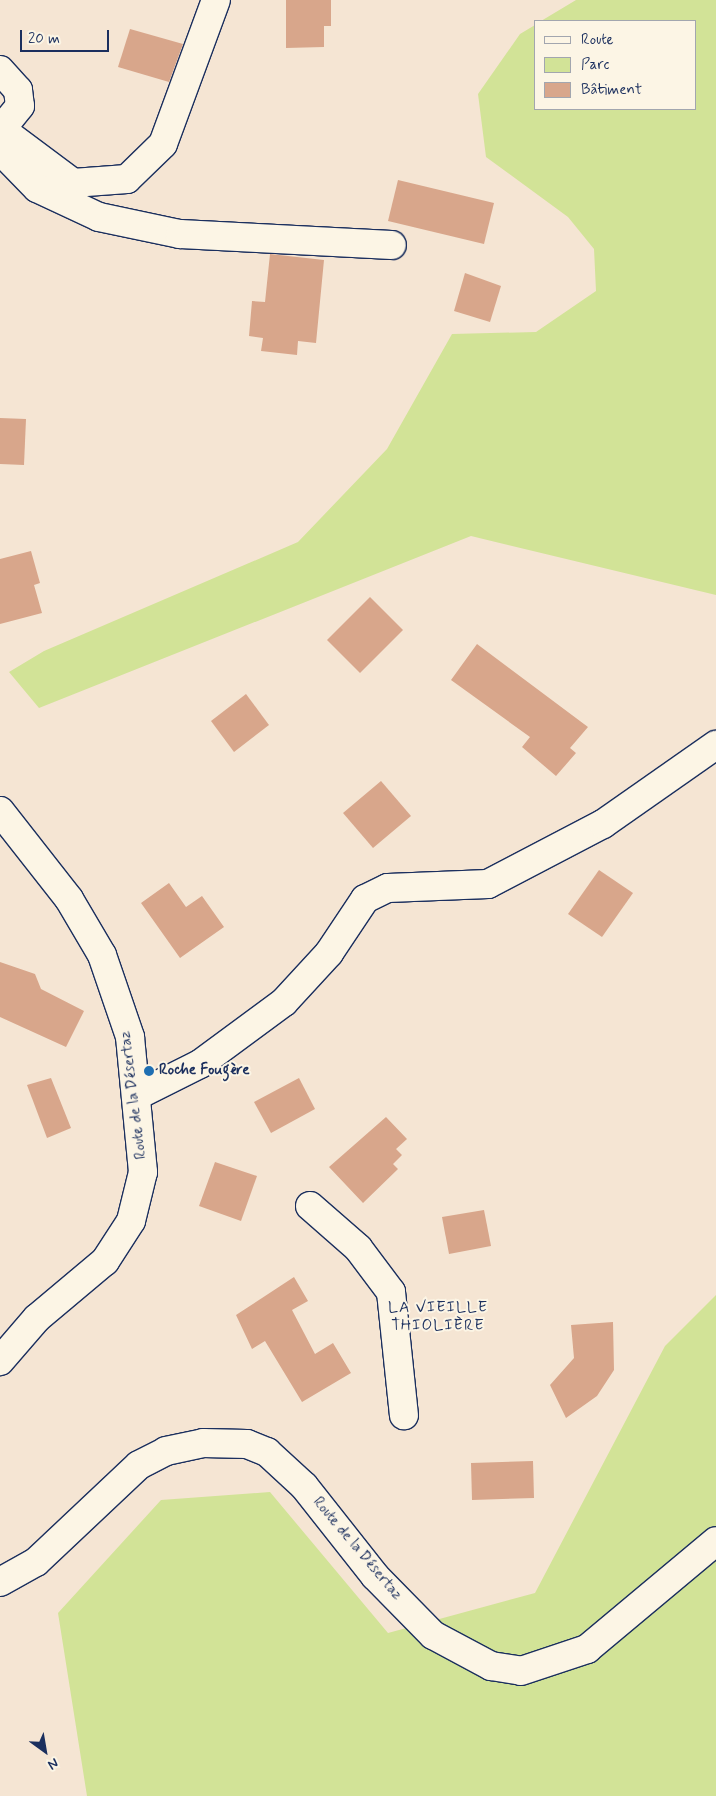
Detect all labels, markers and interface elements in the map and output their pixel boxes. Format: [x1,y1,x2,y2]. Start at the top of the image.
scale bar [22,20,111,52]
legend [534,20,696,110]
text: 20 m [28,29,60,49]
text: Route [581,30,614,50]
text: Parc [581,55,609,75]
text: Bâtiment [581,80,642,100]
street label: Route de la Désertaz [117,1030,151,1160]
place label: Roche Fougère [159,1062,247,1080]
marker: Roche Fougère [143,1065,155,1077]
district label: LA VIEILLE THIOLIÈRE [388,1298,488,1336]
street label: Route de la Désertaz [309,1494,405,1604]
north arrow [20,1726,70,1776]
text: N [44,1754,62,1774]

